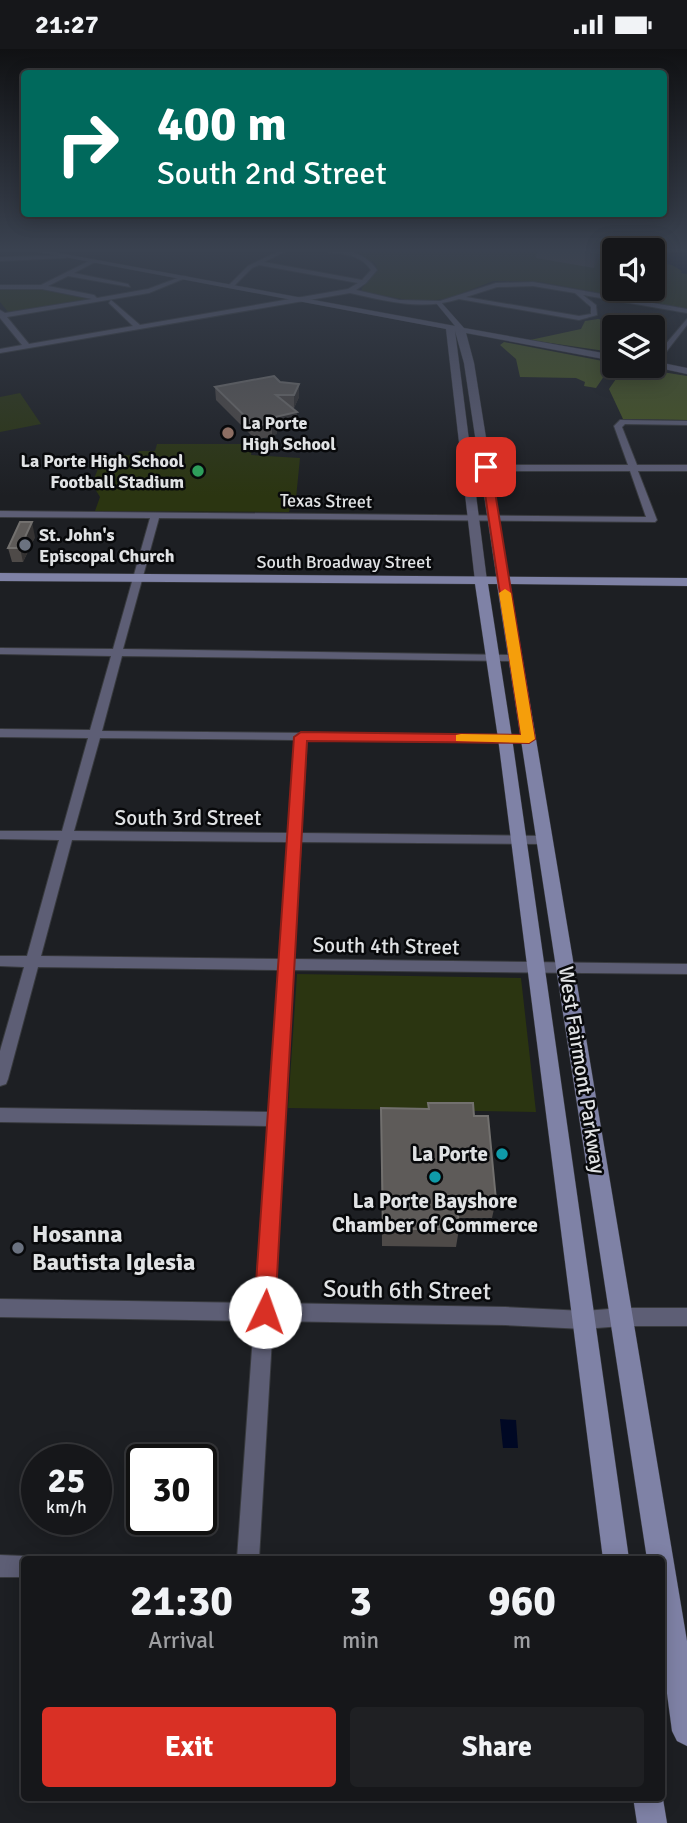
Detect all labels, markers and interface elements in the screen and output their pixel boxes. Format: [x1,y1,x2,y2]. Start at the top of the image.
text: 21:27 [35,9,99,41]
text: 400 m [157,94,287,154]
icon: right [42,98,133,189]
text: South 2nd Street [157,154,387,193]
map controls [602,238,665,378]
button: sound [602,238,665,301]
button: layers [602,315,665,378]
place label: La Porte High School [242,412,336,455]
marker: La Porte High School [220,425,236,441]
pin [456,437,516,497]
icon: arrive [467,448,505,486]
place label: La Porte High School Football Stadium [21,450,184,493]
marker: La Porte High School Football Stadium [190,463,206,479]
street label: Texas Street [280,489,372,513]
place label: St. John's Episcopal Church [39,524,175,567]
marker: St. John's Episcopal Church [17,537,33,553]
street label: South Broadway Street [256,551,432,573]
street label: South 3rd Street [115,805,261,831]
street label: South 4th Street [312,932,460,960]
street label: West Fairmont Parkway [553,964,611,1176]
place label: La Porte [412,1141,488,1167]
marker: La Porte [494,1146,510,1162]
marker: La Porte Bayshore Chamber of Commerce [427,1169,443,1185]
place label: La Porte Bayshore Chamber of Commerce [332,1188,538,1238]
place label: Hosanna Bautista Iglesia [32,1219,195,1277]
marker: Hosanna Bautista Iglesia [10,1240,26,1256]
street label: South 6th Street [323,1274,491,1306]
position arrow [228,1275,302,1349]
speed limit sign: 30 [126,1444,217,1535]
text: 25 [48,1459,85,1502]
text: km/h [46,1496,87,1518]
text: 21:30 [130,1576,233,1627]
text: 3 [349,1576,372,1627]
text: 960 [488,1576,556,1627]
text: Arrival [148,1626,215,1655]
text: min [342,1626,379,1655]
text: m [513,1626,531,1655]
button: Exit [42,1707,336,1787]
button: Share [350,1707,644,1787]

